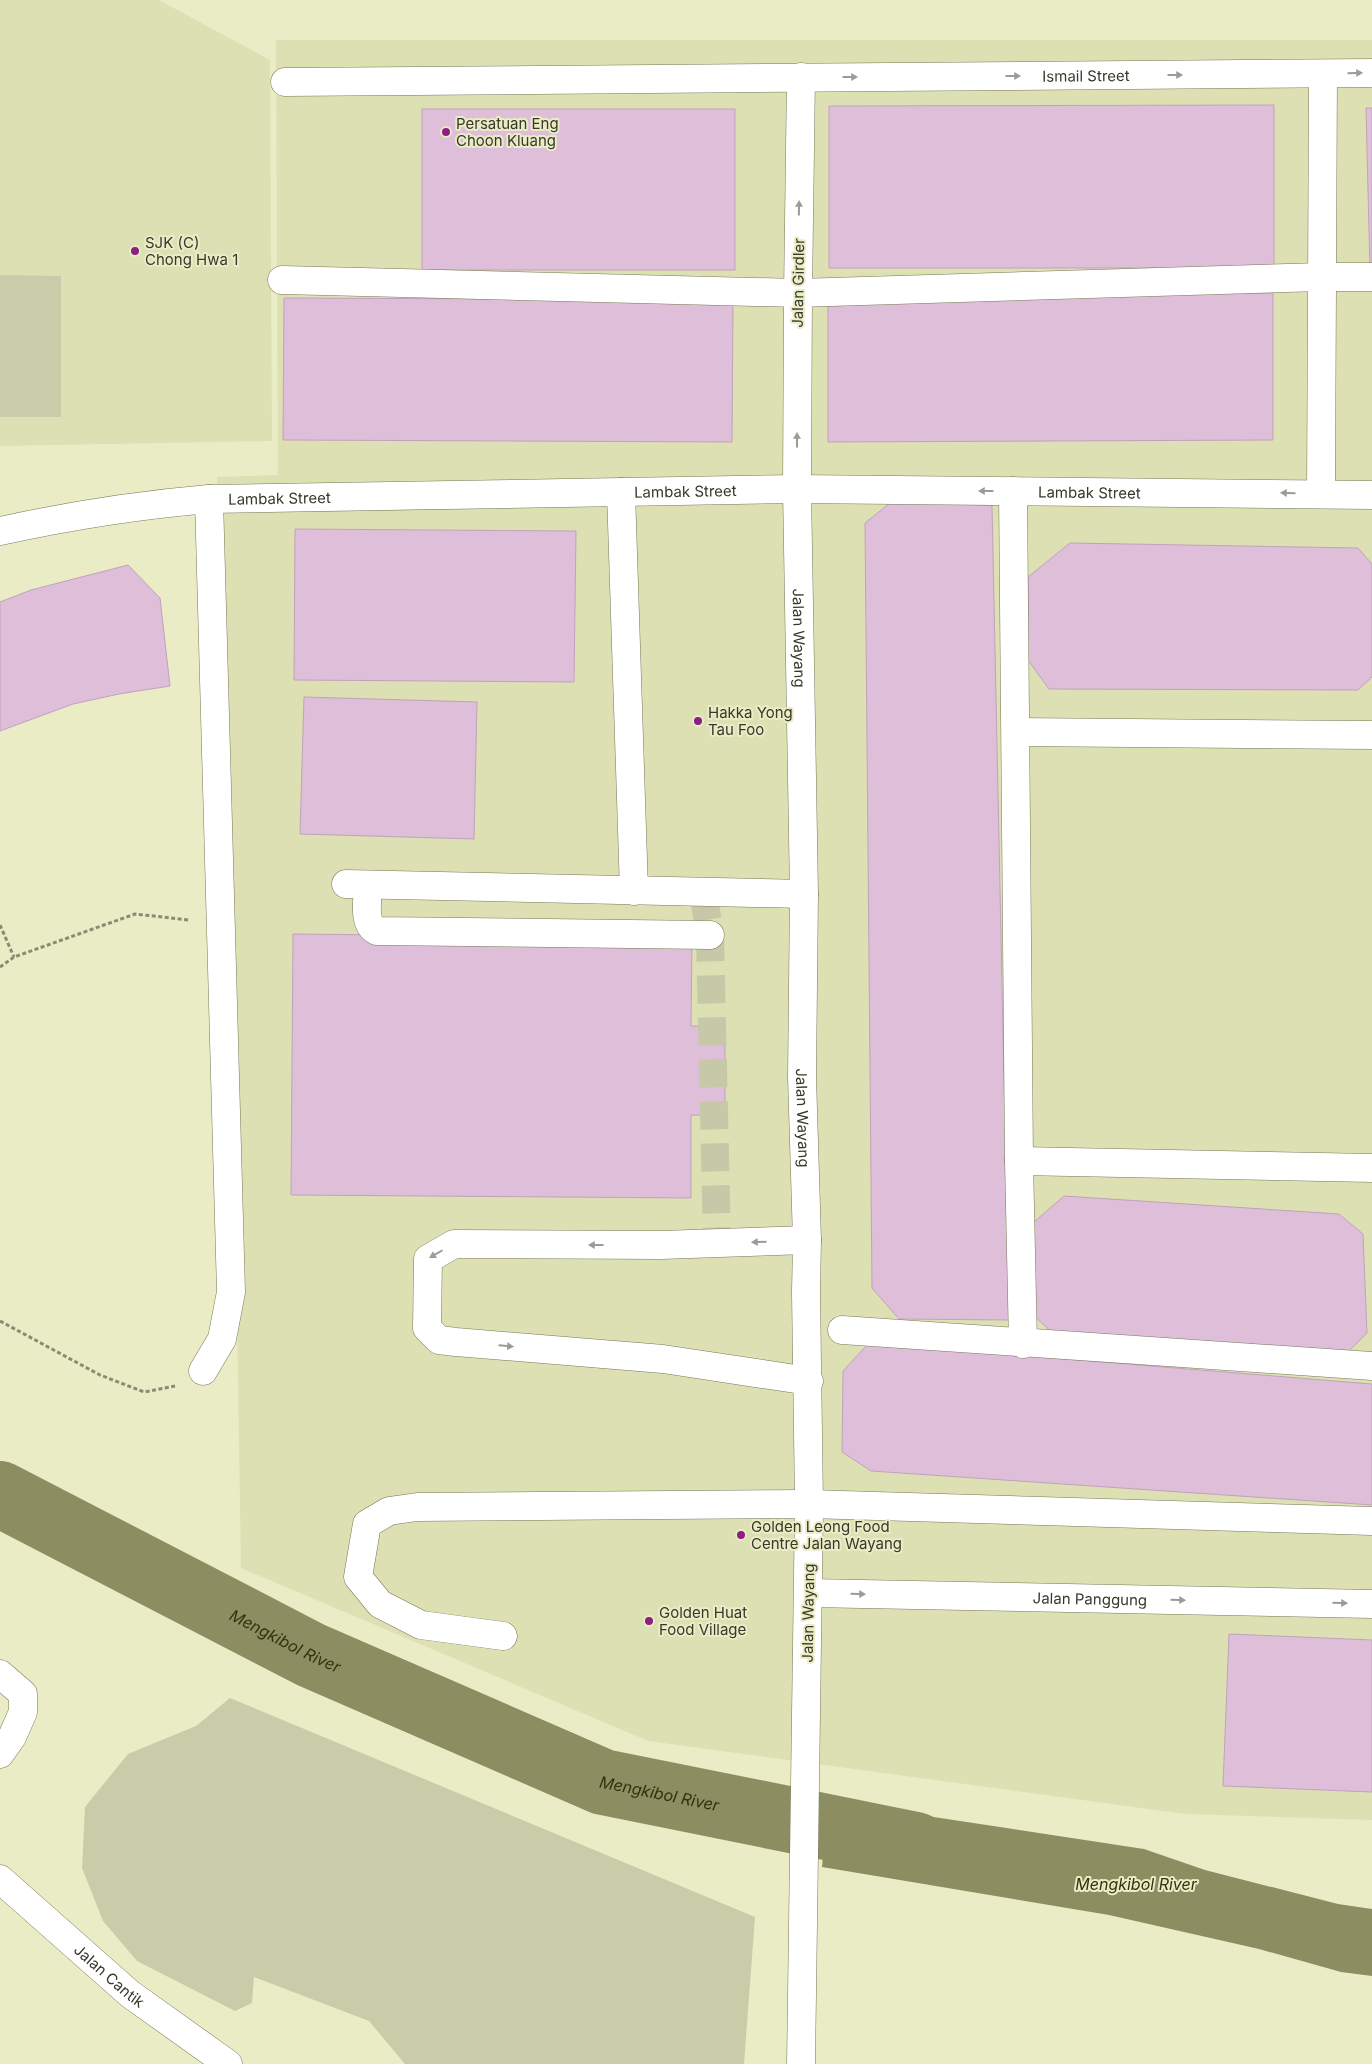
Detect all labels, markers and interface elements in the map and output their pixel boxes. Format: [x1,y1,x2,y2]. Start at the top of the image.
street label: Ismail Street [1042,66,1130,85]
one-way arrow [1347,69,1363,77]
one-way arrow [1167,71,1183,79]
one-way arrow [1005,72,1021,80]
one-way arrow [842,73,858,81]
place label: Persatuan Eng Choon Kluang [456,114,559,150]
marker: Persatuan Eng Choon Kluang [440,126,452,138]
one-way arrow [795,200,803,216]
place label: SJK (C) Chong Hwa 1 [145,233,238,269]
street label: Jalan Girdler [788,238,808,328]
marker: SJK (C) Chong Hwa 1 [129,245,141,257]
one-way arrow [793,432,801,448]
street label: Lambak Street [634,481,737,501]
street label: Lambak Street [1038,482,1141,502]
street label: Lambak Street [228,487,331,508]
one-way arrow [978,487,994,495]
one-way arrow [1280,489,1296,497]
street label: Jalan Wayang [789,588,810,688]
place label: Hakka Yong Tau Foo [708,703,793,739]
marker: Hakka Yong Tau Foo [692,715,704,727]
street label: Jalan Wayang [792,1068,814,1168]
one-way arrow [750,1238,766,1246]
one-way arrow [588,1241,604,1249]
one-way arrow [429,1250,444,1258]
one-way arrow [498,1343,514,1351]
place label: Golden Leong Food Centre Jalan Wayang [751,1517,902,1553]
marker: Golden Leong Food Centre Jalan Wayang [735,1529,747,1541]
street label: Jalan Wayang [798,1563,818,1663]
street label: Jalan Panggung [1033,1588,1147,1609]
one-way arrow [850,1590,866,1598]
one-way arrow [1170,1596,1186,1604]
one-way arrow [1332,1599,1348,1607]
place label: Golden Huat Food Village [659,1603,747,1639]
water label: Mengkibol River [226,1605,345,1677]
marker: Golden Huat Food Village [643,1615,655,1627]
water label: Mengkibol River [598,1772,722,1815]
water label: Mengkibol River [1075,1874,1198,1894]
street label: Jalan Cantik [70,1940,149,2012]

